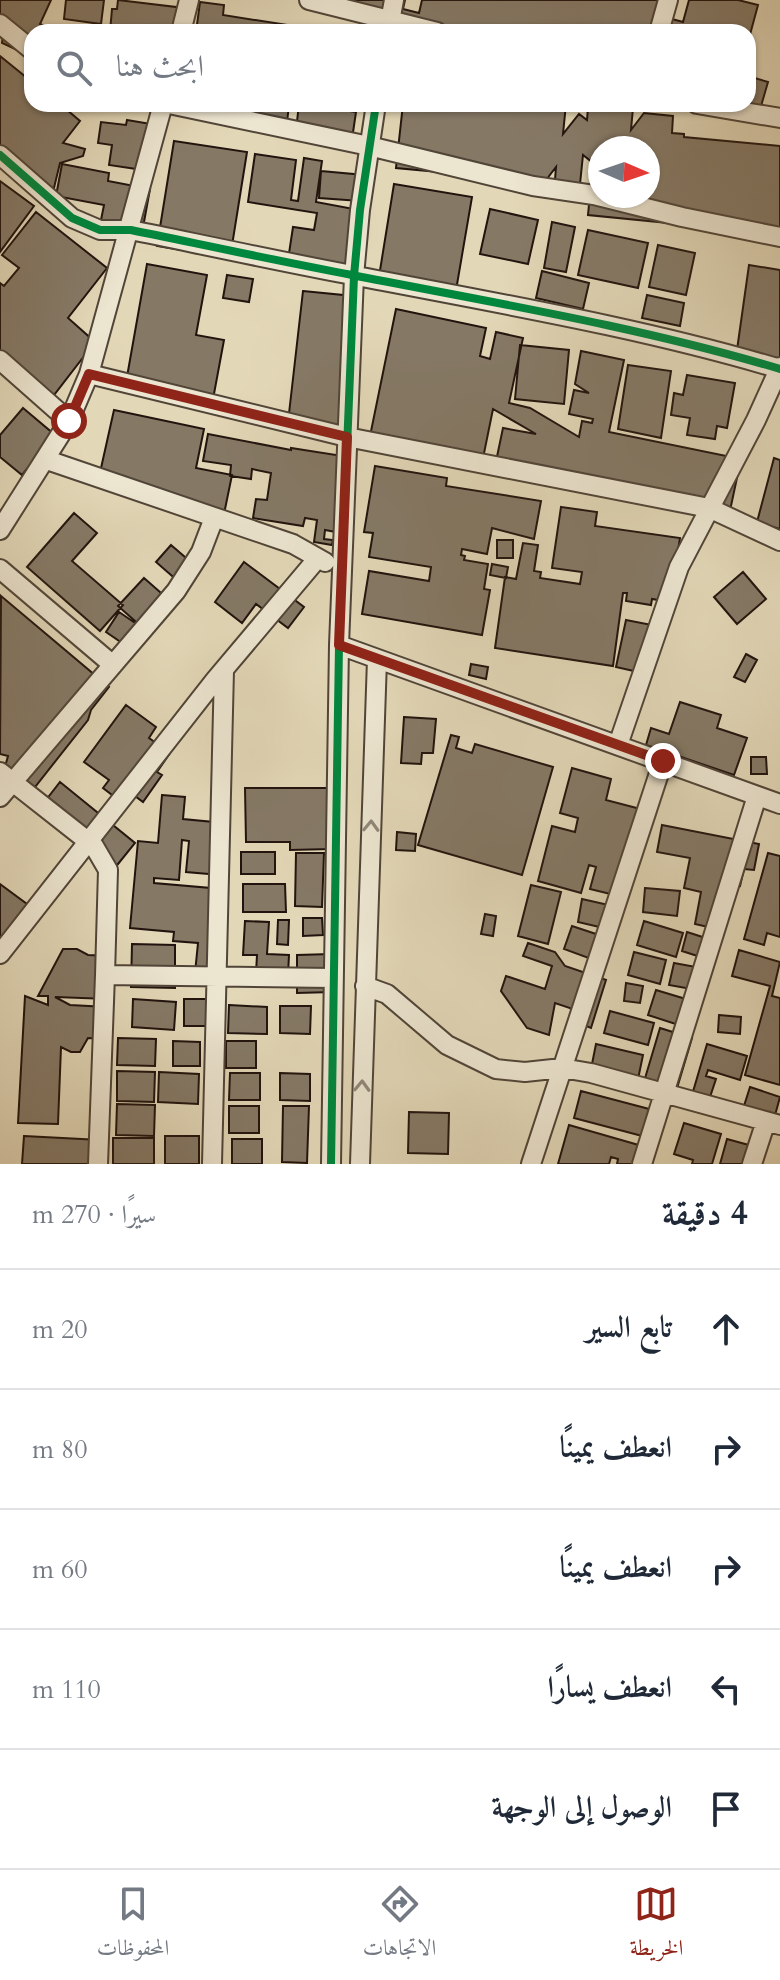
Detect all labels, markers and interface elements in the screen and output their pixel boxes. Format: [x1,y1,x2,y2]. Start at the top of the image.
search box [24,24,756,112]
icon: search [52,46,96,90]
text: ابحث هنا [116,46,204,87]
north arrow [588,136,660,208]
route start [51,403,87,439]
route end [645,743,681,779]
one-way arrow [362,819,379,832]
one-way arrow [353,1079,370,1092]
text: 4 دقيقة [662,1190,748,1236]
text: سيرًا · 270 m [32,1197,156,1232]
text: تابع السير [586,1307,672,1348]
icon: ahead [704,1307,748,1351]
text: 20 m [32,1312,88,1347]
text: انعطف يمينًا [559,1427,672,1468]
icon: right [704,1427,748,1471]
text: 80 m [32,1432,88,1467]
text: انعطف يمينًا [559,1547,672,1588]
icon: right [704,1547,748,1591]
text: 60 m [32,1552,88,1587]
text: انعطف يسارًا [547,1667,672,1708]
icon: left [704,1667,748,1711]
text: 110 m [32,1672,101,1707]
text: الوصول إلى الوجهة [492,1787,672,1828]
icon: arrive [704,1787,748,1831]
tab: المحفوظات [97,1882,169,1969]
tab: الاتجاهات [363,1882,436,1969]
tab: الخريطة [630,1882,683,1969]

